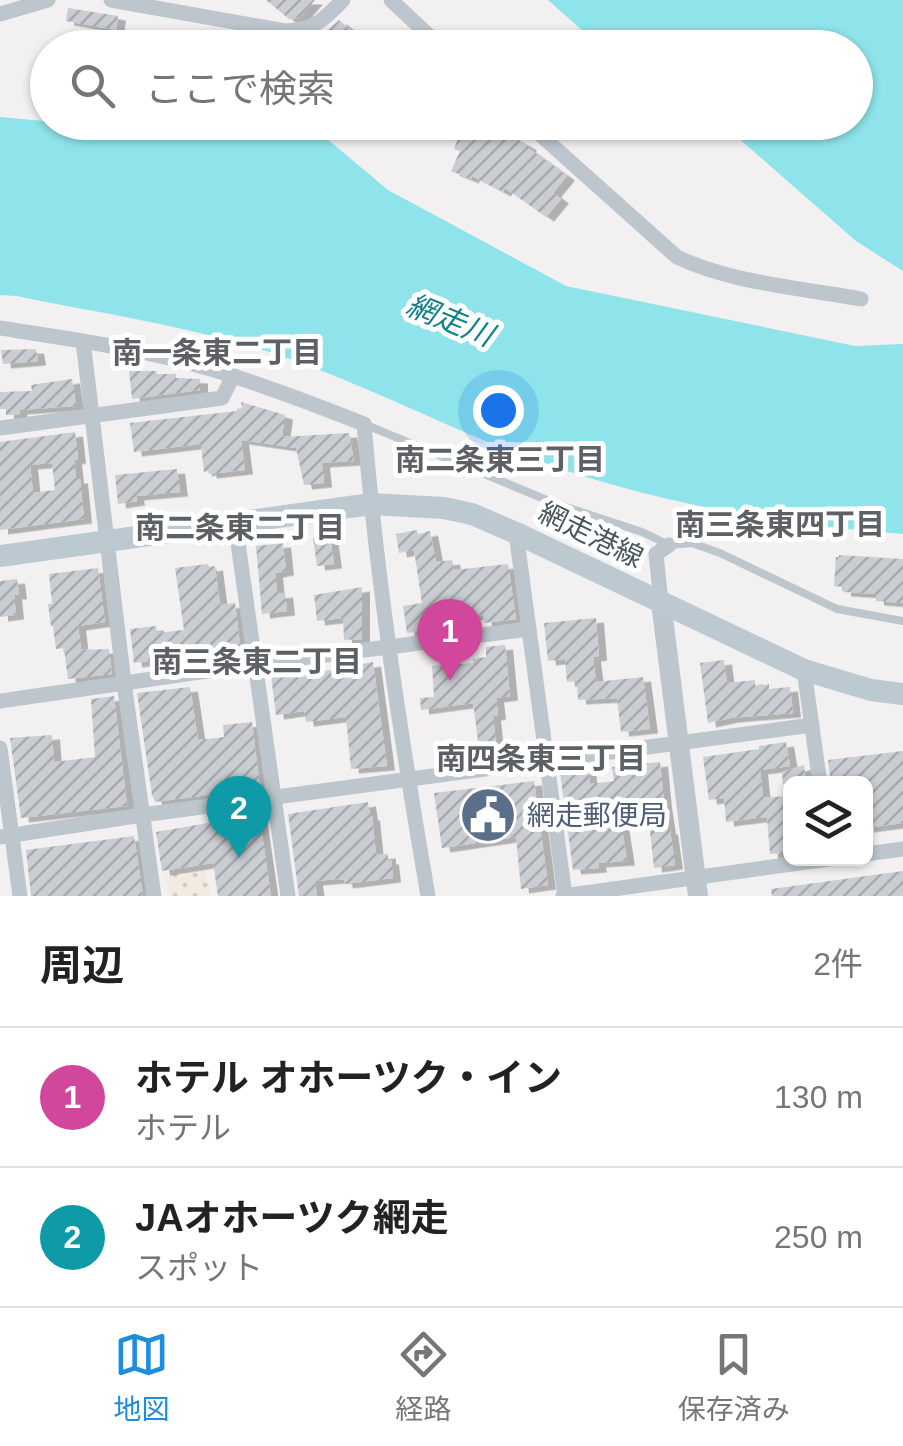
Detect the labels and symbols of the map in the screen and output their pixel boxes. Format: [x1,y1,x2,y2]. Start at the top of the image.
water label: 網走川 [402,288,501,353]
district label: 南一条東二丁目 [112,336,322,369]
your location [473,385,524,436]
district label: 南二条東三丁目 [395,443,605,476]
street label: 網走港線 [534,497,648,573]
district label: 南三条東四丁目 [675,508,885,541]
district label: 南二条東二丁目 [135,511,345,544]
pin: 1 [418,598,482,681]
district label: 南三条東二丁目 [152,645,362,678]
district label: 南四条東三丁目 [436,742,646,775]
pin: 2 [206,776,272,858]
public building icon: 網走郵便局 [458,785,518,845]
place label: 網走郵便局 [527,800,667,831]

